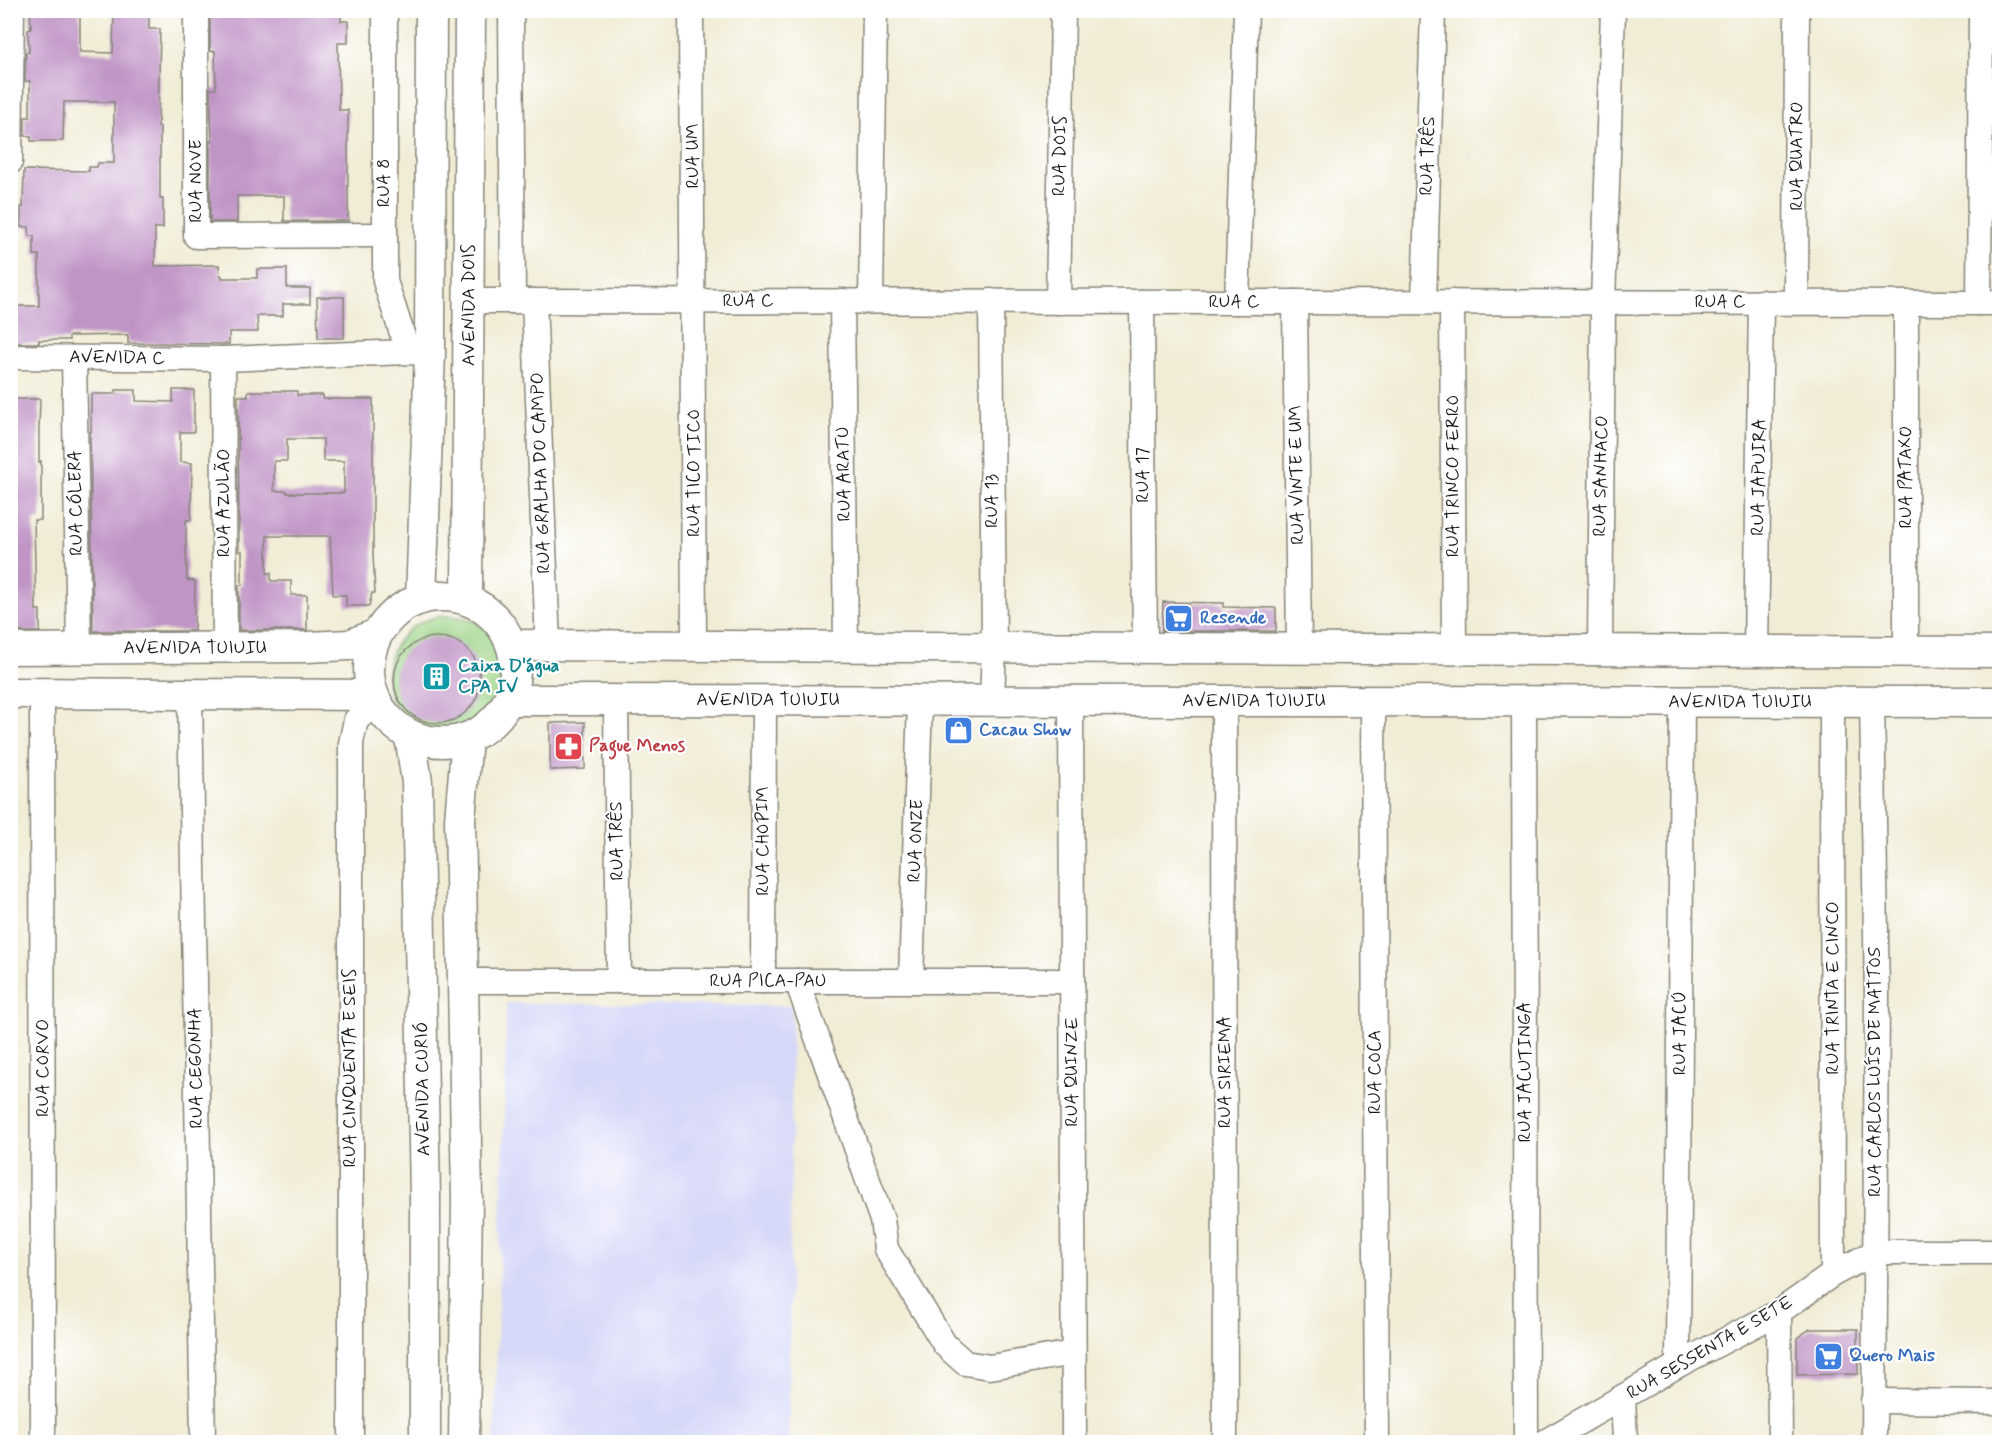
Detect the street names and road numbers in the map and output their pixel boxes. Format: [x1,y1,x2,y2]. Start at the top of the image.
street label: RUA QUATRO [1785,101,1809,211]
street label: RUA DOIS [1047,116,1073,196]
street label: RUA TRÊS [1415,116,1441,196]
street label: RUA UM [681,123,705,189]
street label: RUA NOVE [184,139,208,223]
street label: RUA 8 [372,159,396,207]
street label: AVENIDA DOIS [457,244,481,366]
street label: RUA C [722,289,774,313]
street label: RUA C [1208,290,1260,314]
street label: RUA C [1694,290,1746,314]
street label: AVENIDA C [69,345,165,371]
street label: RUA GRALHA DO CAMPO [525,372,557,574]
street label: RUA TRINCO FERRO [1441,395,1465,557]
street label: RUA VINTE E UM [1284,405,1310,545]
street label: RUA TICO TICO [682,409,706,537]
street label: RUA SANHACO [1588,415,1614,537]
street label: RUA JAPUIRA [1746,418,1772,536]
street label: RUA ARATU [831,426,857,522]
street label: RUA PATAXO [1894,426,1918,528]
street label: RUA 17 [1131,447,1155,503]
street label: RUA AZULÃO [212,449,236,557]
street label: RUA CÓLERA [63,450,89,556]
street label: RUA 13 [980,474,1004,528]
street label: AVENIDA TUIUIU [123,636,267,660]
street label: AVENIDA TUIUIU [696,688,840,712]
street label: AVENIDA TUIUIU [1182,689,1326,713]
street label: AVENIDA TUIUIU [1668,690,1812,714]
street label: RUA CHOPIM [751,786,775,896]
street label: RUA ONZE [903,799,929,883]
street label: RUA TRÊS [604,801,630,881]
street label: RUA TRINTA E CINCO [1821,901,1845,1075]
street label: RUA CARLOS LUÍS DE MATTOS [1863,947,1887,1197]
street label: RUA CINQUENTA E SEIS [338,969,362,1167]
street label: RUA PICA-PAU [709,969,827,993]
street label: RUA JACÚ [1668,991,1692,1075]
street label: RUA JACUTINGA [1513,1002,1537,1142]
street label: RUA CEGONHA [183,1007,209,1129]
street label: RUA SIRIEMA [1213,1016,1237,1128]
street label: RUA QUINZE [1060,1017,1084,1127]
street label: RUA CORVO [31,1019,55,1117]
street label: AVENIDA CURIÓ [410,1022,436,1156]
street label: RUA COCA [1363,1030,1387,1114]
street label: RUA SESSENTA E SETE [1623,1290,1798,1405]

